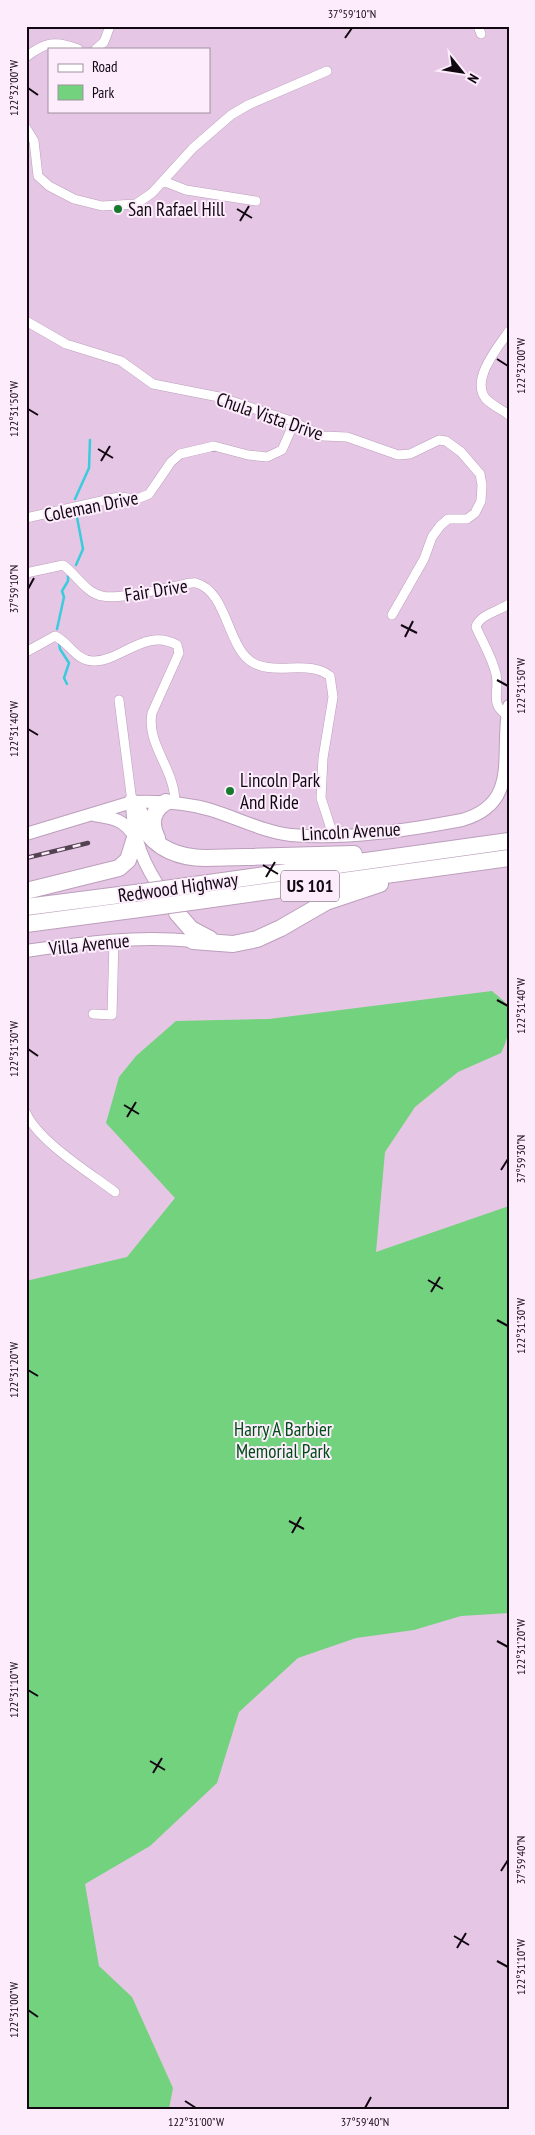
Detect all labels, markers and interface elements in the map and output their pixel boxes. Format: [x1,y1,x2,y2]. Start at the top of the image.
text: 37°59'10"N [328,6,376,21]
legend [48,48,210,112]
north arrow [438,48,488,98]
text: Road [92,57,118,76]
text: 122°32'00"W [6,60,21,116]
text: N [464,71,483,86]
text: Park [92,83,114,102]
place label: San Rafael Hill [128,197,225,221]
marker: San Rafael Hill [112,203,124,215]
text: 122°32'00"W [513,338,528,394]
text: 122°31'50"W [6,381,21,437]
street label: Chula Vista Drive [213,386,327,446]
street label: Coleman Drive [42,485,140,527]
text: 37°59'10"N [6,565,21,613]
street label: Fair Drive [123,573,189,607]
text: 122°31'50"W [513,658,528,714]
text: 122°31'40"W [6,701,21,757]
place label: Lincoln Park And Ride [240,768,321,814]
marker: Lincoln Park And Ride [224,785,236,797]
street label: Lincoln Avenue [301,816,401,846]
street label: Redwood Highway [116,867,240,907]
road number: US 101 [281,870,339,901]
street label: Villa Avenue [46,928,131,960]
text: 122°31'40"W [513,978,528,1034]
text: 122°31'30"W [6,1021,21,1077]
text: 37°59'30"N [513,1135,528,1183]
text: 122°31'30"W [513,1298,528,1354]
text: 122°31'20"W [6,1342,21,1398]
park label: Harry A Barbier Memorial Park [234,1417,333,1463]
text: 122°31'20"W [513,1619,528,1675]
text: 122°31'10"W [6,1662,21,1718]
text: 37°59'40"N [513,1836,528,1884]
text: 122°31'10"W [513,1939,528,1995]
text: 122°31'00"W [6,1982,21,2038]
text: 122°31'00"W [168,2114,224,2129]
text: 37°59'40"N [341,2114,389,2129]

